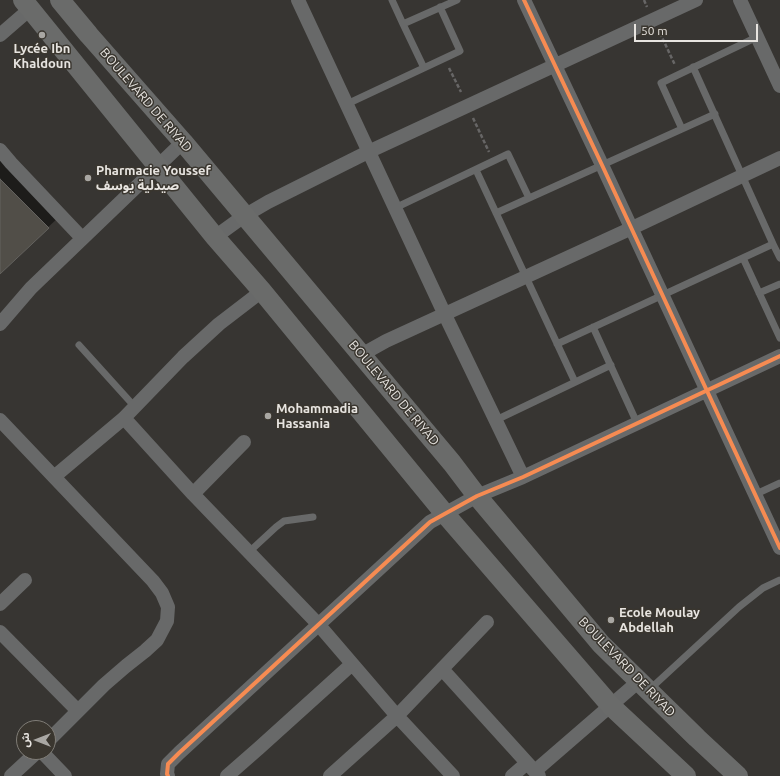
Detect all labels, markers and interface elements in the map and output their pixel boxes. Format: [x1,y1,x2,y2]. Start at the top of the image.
scale bar [636,16,760,42]
text: 50 m [641,24,668,37]
marker: Lycée Ibn Khaldoun [37,30,47,40]
place label: Lycée Ibn Khaldoun [13,41,71,72]
street label: BOULEVARD DE RIYAD [97,45,195,155]
place label: Pharmacie Youssef صيدلية يوسف [96,163,211,194]
marker: Pharmacie Youssef صيدلية يوسف [83,173,93,183]
street label: BOULEVARD DE RIYAD [345,337,443,449]
place label: Mohammadia Hassania [276,401,358,432]
marker: Mohammadia Hassania [263,411,273,421]
place label: Ecole Moulay Abdellah [619,605,700,636]
street label: BOULEVARD DE RIYAD [575,614,679,720]
marker: Ecole Moulay Abdellah [606,615,616,625]
north arrow [16,720,56,760]
text: ش [19,732,31,748]

